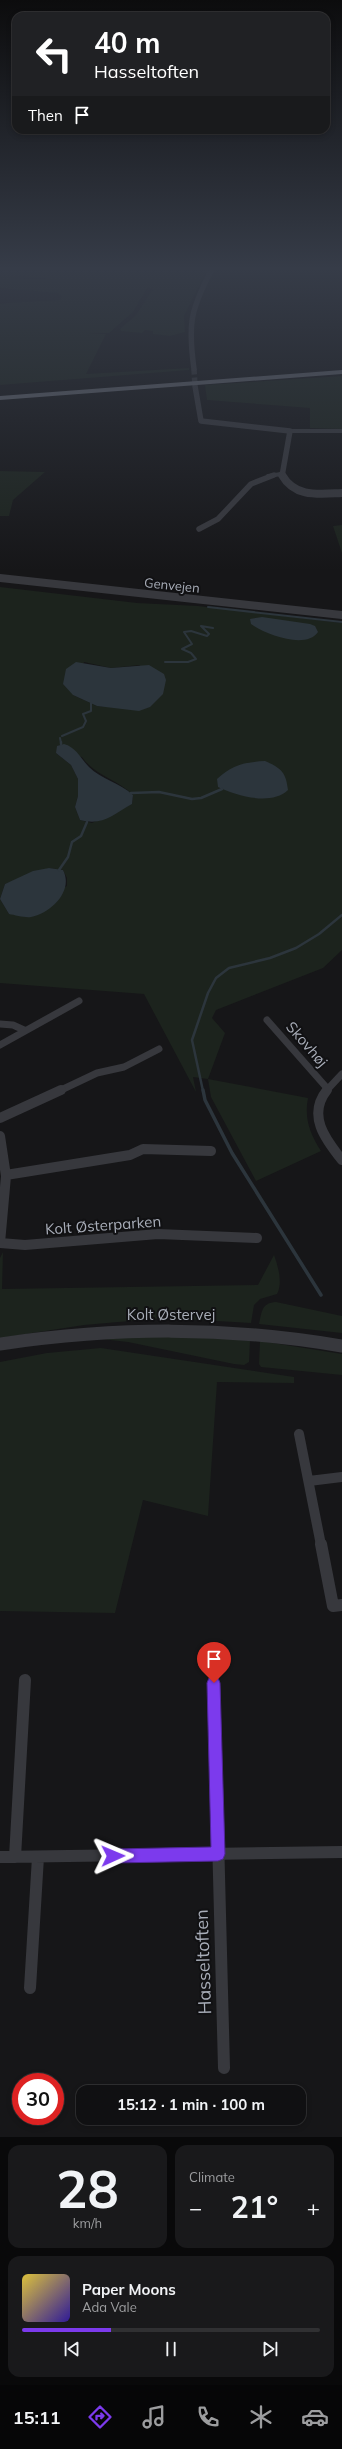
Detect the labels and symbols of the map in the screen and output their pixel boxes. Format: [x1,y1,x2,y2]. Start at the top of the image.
street label: Genvejen [143,574,201,596]
street label: Skovhøj [282,1017,332,1071]
street label: Kolt Østerparken [44,1211,162,1239]
street label: Kolt Østervej [127,1305,215,1324]
pin [197,1642,231,1683]
position arrow [92,1835,134,1877]
street label: Hasseltoften [190,1909,216,2015]
speed limit sign: 30 [12,2073,64,2125]

